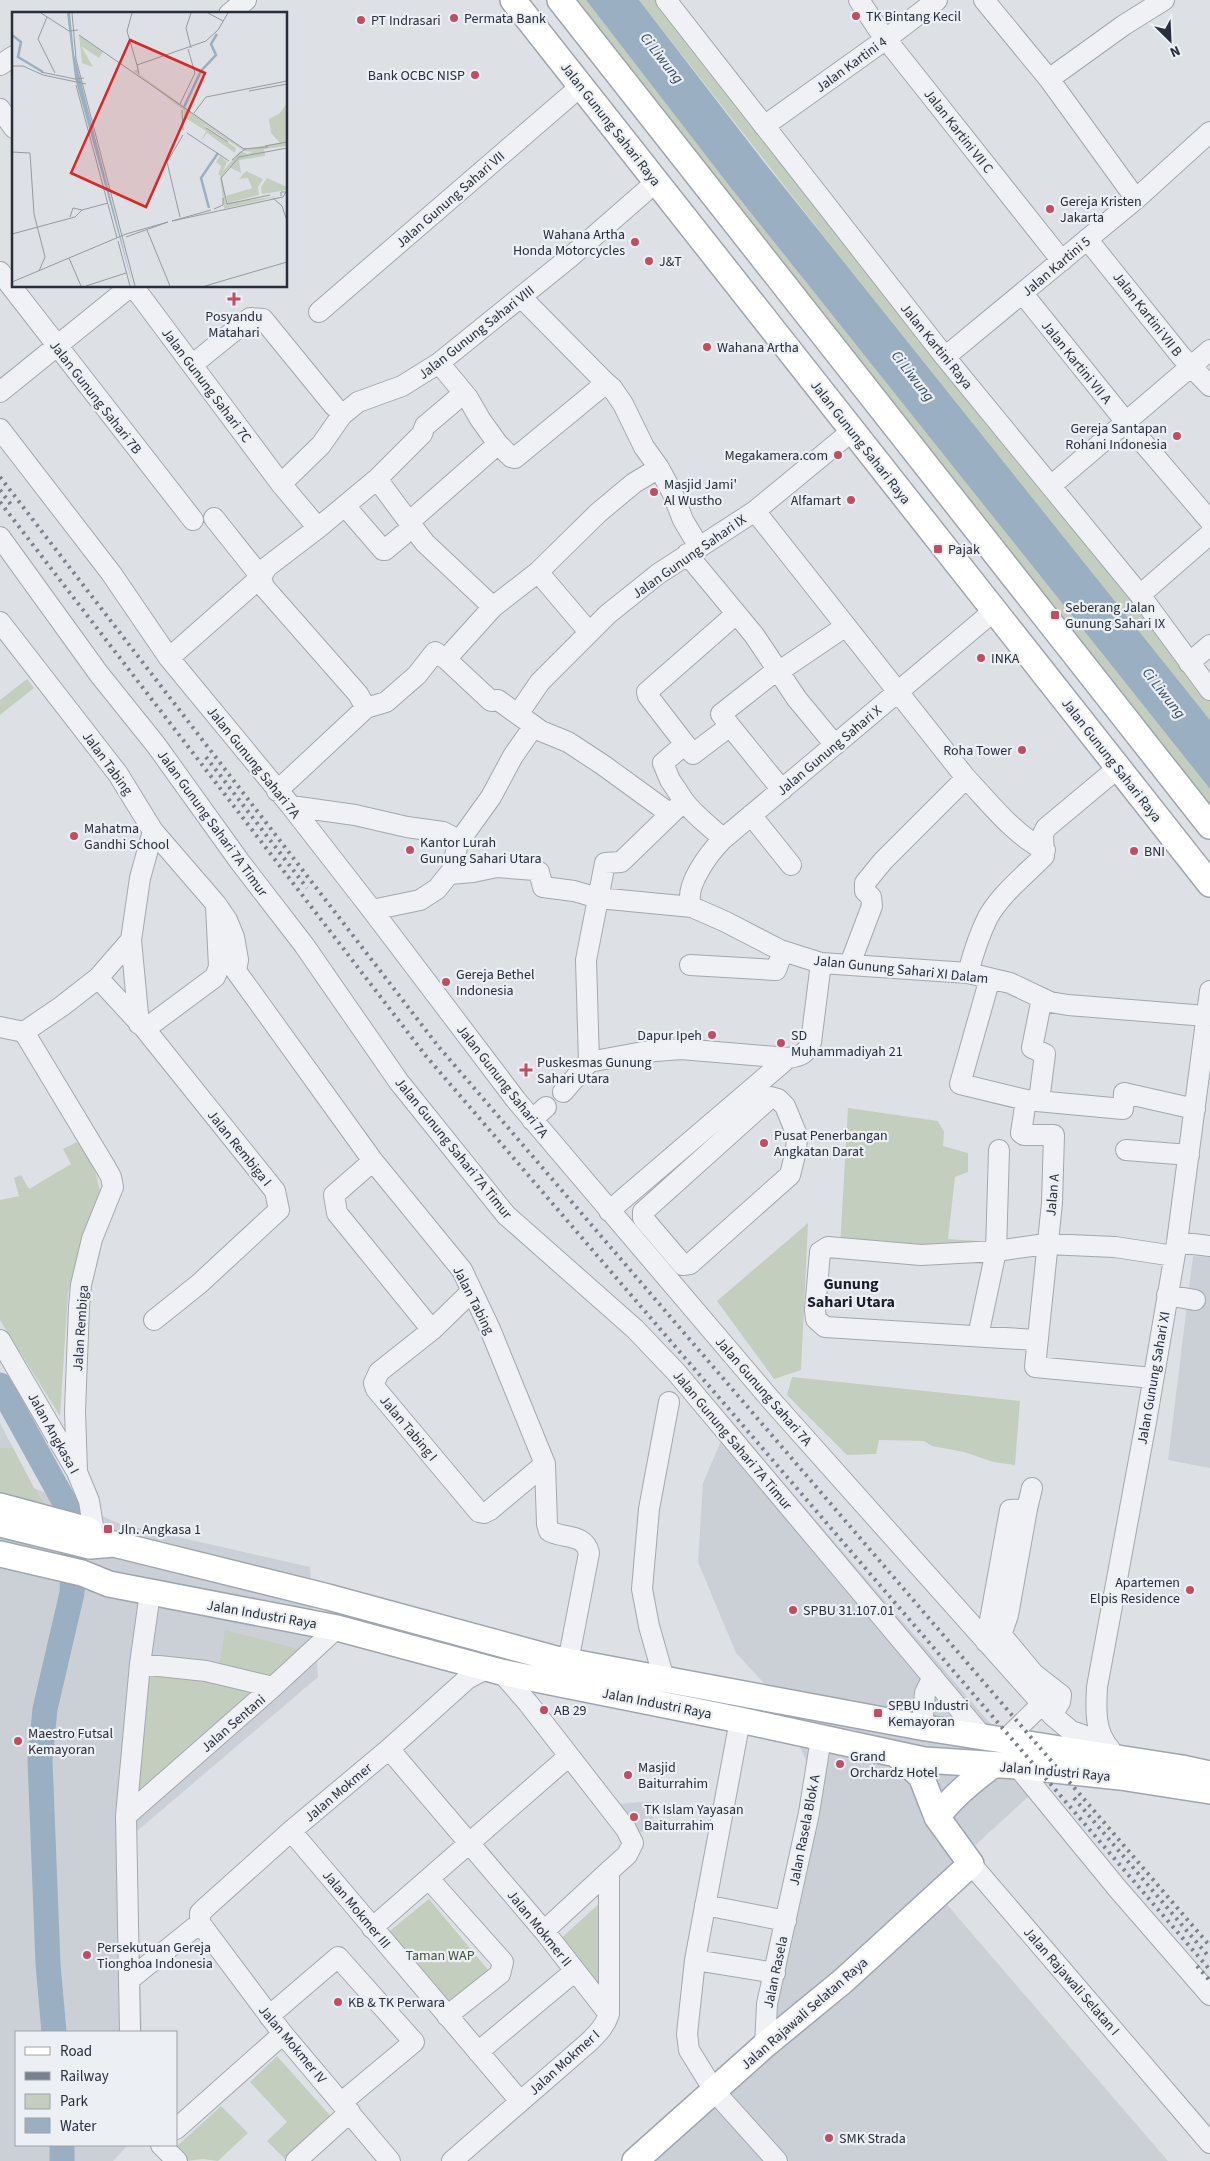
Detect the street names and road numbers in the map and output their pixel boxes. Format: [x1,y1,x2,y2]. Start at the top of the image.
street label: Jalan Kartini 4 [812,32,891,98]
street label: Jalan Gunung Sahari Raya [555,58,665,191]
street label: Jalan Kartini VII C [919,85,998,178]
street label: Jalan Gunung Sahari VII [392,147,510,253]
street label: Jalan Kartini 5 [1018,232,1095,301]
street label: Jalan Kartini VII B [1108,268,1187,361]
street label: Jalan Gunung Sahari VIII [414,281,539,385]
street label: Jalan Kartini Raya [895,299,977,394]
street label: Jalan Kartini VII A [1036,317,1116,409]
street label: Jalan Gunung Sahari 7C [156,324,256,447]
street label: Jalan Gunung Sahari 7B [44,337,146,459]
street label: Jalan Gunung Sahari Raya [805,376,915,509]
street label: Jalan Gunung Sahari IX [629,510,751,604]
street label: Jalan Gunung Sahari Raya [1056,694,1166,827]
street label: Jalan Gunung Sahari X [773,701,886,801]
street label: Jalan Gunung Sahari 7A [202,702,305,823]
street label: Jalan Tabing [77,728,137,800]
street label: Jalan Gunung Sahari 7A Timur [152,746,272,901]
street label: Jalan Gunung Sahari XI Dalam [812,951,989,989]
street label: Jalan Gunung Sahari 7A [452,1021,553,1143]
street label: Jalan Gunung Sahari 7A Timur [390,1074,517,1224]
street label: Jalan Rembiga I [202,1106,276,1191]
street label: Jalan A [1041,1173,1065,1217]
street label: Jalan Tabing [447,1263,499,1338]
street label: Jalan Rembiga [68,1284,94,1372]
street label: Jalan Gunung Sahari XI [1132,1310,1176,1446]
street label: Jalan Gunung Sahari 7A [710,1333,817,1451]
street label: Jalan Gunung Sahari 7A Timur [668,1367,797,1515]
street label: Jalan Angkasa I [22,1389,84,1478]
street label: Jalan Tabing I [375,1391,442,1466]
street label: Jalan Industri Raya [205,1595,318,1634]
street label: Jalan Industri Raya [600,1684,713,1724]
street label: Jalan Sentani [197,1690,270,1757]
street label: Jalan Industri Raya [999,1757,1111,1787]
street label: Jalan Mokmer [300,1758,377,1827]
street label: Jalan Rasela Blok A [784,1773,826,1887]
street label: Jalan Mokmer III [317,1866,395,1953]
street label: Jalan Mokmer II [502,1886,576,1971]
street label: Jalan Rajawali Selatan I [1019,1923,1124,2040]
street label: Jalan Rasela [759,1934,793,2010]
street label: Jalan Rajawali Selatan Raya [737,1953,872,2075]
street label: Jalan Mokmer IV [254,2001,331,2089]
street label: Jalan Mokmer I [525,2025,605,2100]

